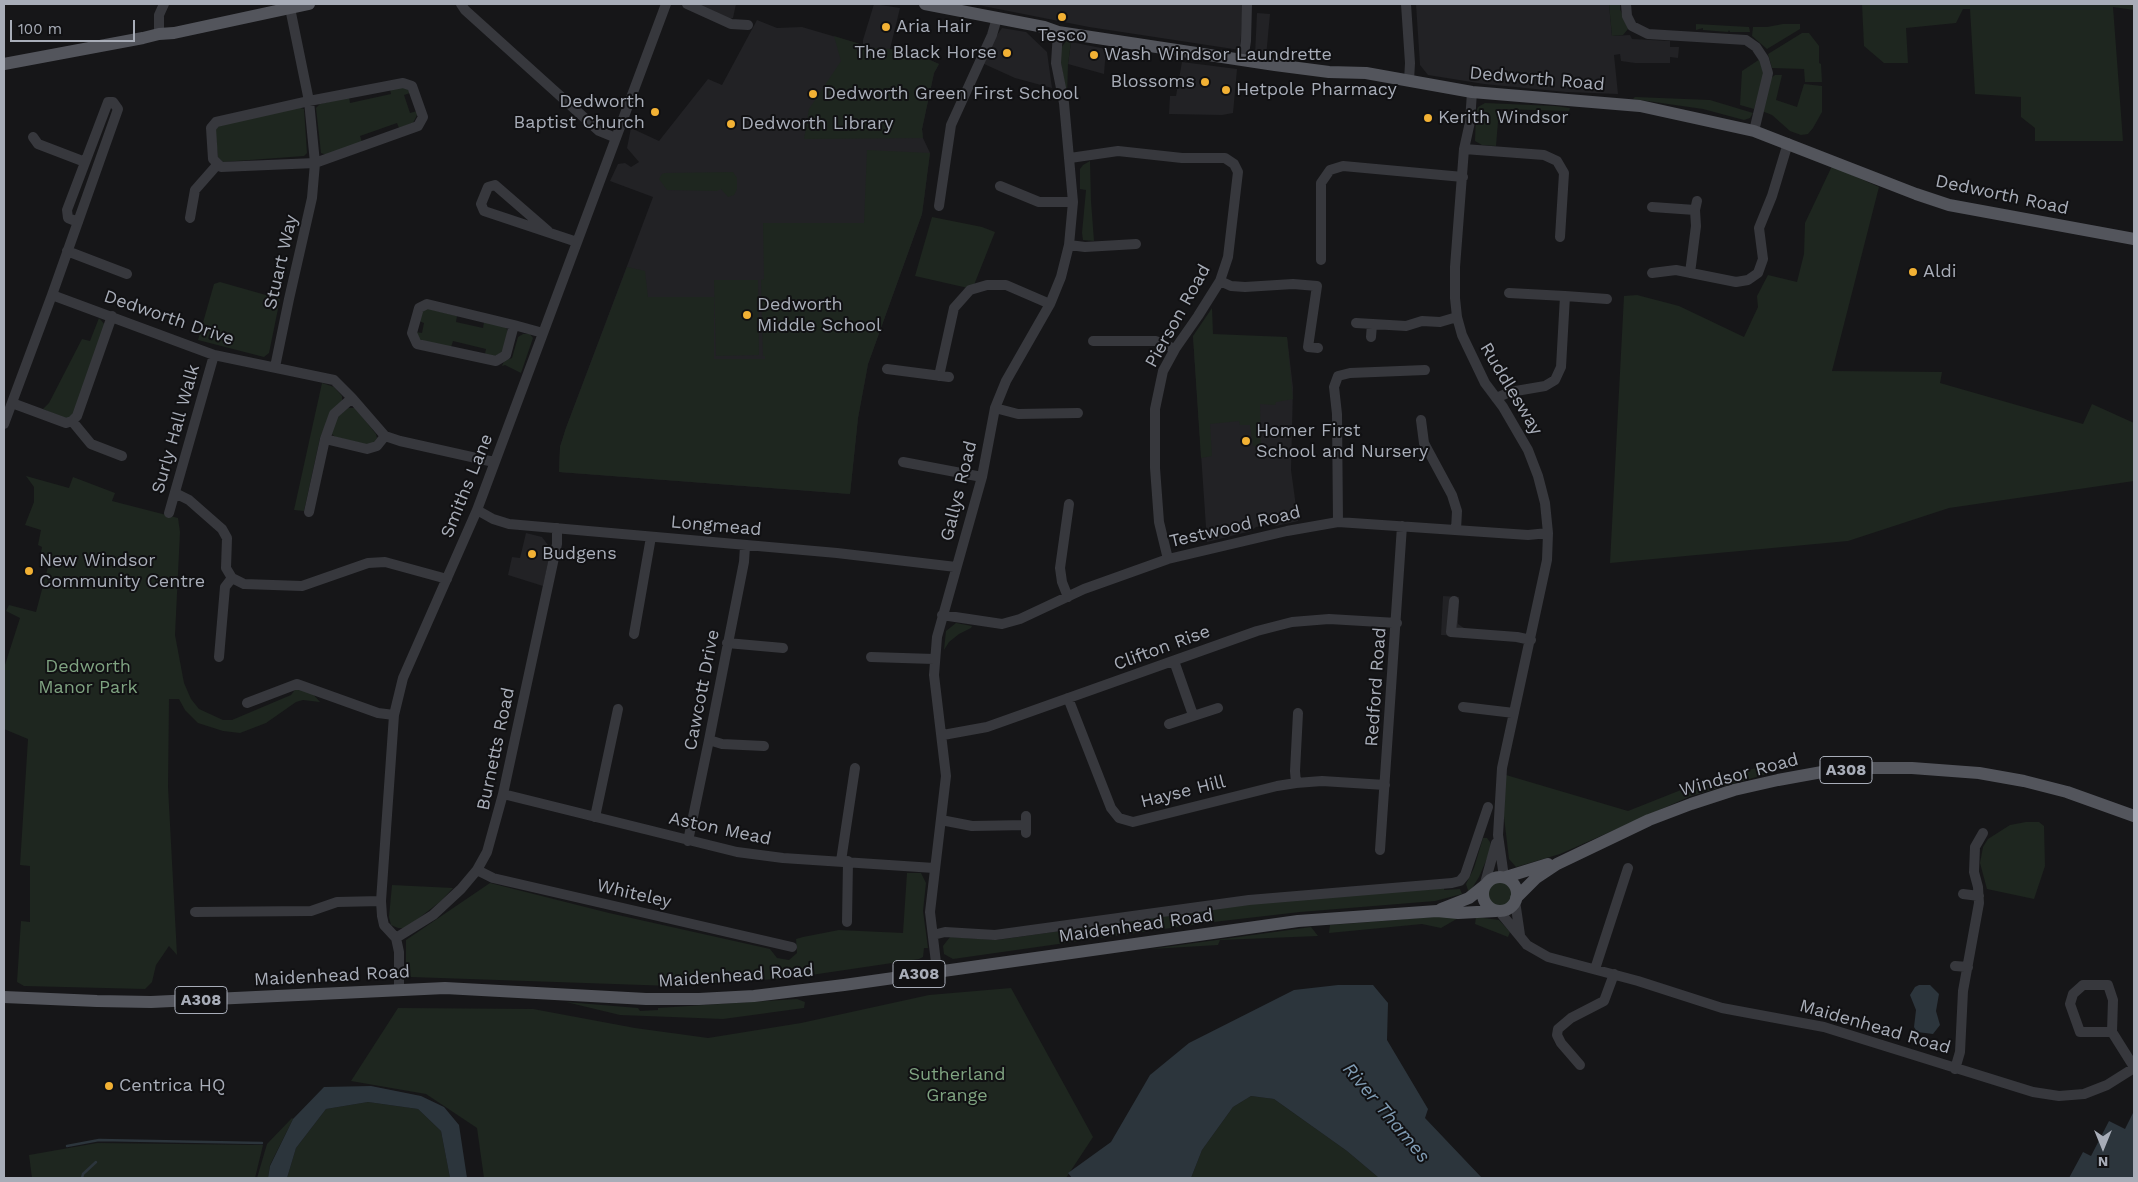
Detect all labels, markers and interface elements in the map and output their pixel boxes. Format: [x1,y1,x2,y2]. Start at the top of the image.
scale bar [12,10,138,42]
marker: Tesco [1056,11,1068,23]
place label: Aria Hair [896,16,972,38]
text: 100 m [18,20,62,38]
marker: Aria Hair [880,21,892,33]
place label: Tesco [1037,25,1087,47]
place label: The Black Horse [854,42,997,64]
place label: Wash Windsor Laundrette [1104,44,1332,66]
marker: The Black Horse [1001,47,1013,59]
marker: Wash Windsor Laundrette [1088,49,1100,61]
street label: Dedworth Road [1468,62,1606,96]
place label: Blossoms [1111,71,1195,93]
marker: Blossoms [1199,76,1211,88]
place label: Hetpole Pharmacy [1236,79,1397,101]
place label: Dedworth Green First School [823,83,1079,105]
marker: Hetpole Pharmacy [1220,84,1232,96]
marker: Dedworth Green First School [807,88,819,100]
place label: Dedworth Baptist Church [514,91,645,134]
marker: Dedworth Baptist Church [649,106,661,118]
place label: Kerith Windsor [1438,107,1569,129]
marker: Kerith Windsor [1422,112,1434,124]
place label: Dedworth Library [741,113,894,135]
marker: Dedworth Library [725,118,737,130]
street label: Dedworth Road [1933,170,2071,220]
street label: Stuart Way [260,213,302,311]
street label: Pierson Road [1141,261,1215,371]
place label: Aldi [1923,261,1956,283]
marker: Aldi [1907,266,1919,278]
street label: Dedworth Drive [101,286,237,350]
place label: Dedworth Middle School [757,294,882,336]
marker: Dedworth Middle School [741,309,753,321]
street label: Ruddlesway [1475,339,1547,439]
street label: Surly Hall Walk [147,362,205,496]
place label: Homer First School and Nursery [1256,420,1428,462]
street label: Smiths Lane [436,431,498,541]
marker: Homer First School and Nursery [1240,435,1252,447]
street label: Gallys Road [936,439,982,543]
street label: Testwood Road [1167,501,1303,553]
street label: Longmead [670,511,762,541]
place label: Budgens [542,543,617,565]
marker: Budgens [526,548,538,560]
place label: New Windsor Community Centre [39,550,205,592]
marker: New Windsor Community Centre [23,565,35,577]
street label: Clifton Rise [1111,621,1213,675]
street label: Redford Road [1361,627,1391,747]
street label: Cawcott Drive [680,628,724,752]
park label: Dedworth Manor Park [38,656,138,699]
street label: Burnetts Road [472,686,520,812]
street label: Windsor Road [1677,749,1801,801]
road number: A308 [1820,756,1872,784]
street label: Hayse Hill [1138,771,1228,813]
street label: Aston Mead [667,808,773,850]
street label: Whiteley [595,875,673,913]
street label: Maidenhead Road [1057,904,1215,948]
street label: Maidenhead Road [657,960,815,992]
street label: Maidenhead Road [253,961,411,991]
road number: A308 [893,961,945,988]
road number: A308 [175,986,227,1014]
street label: Maidenhead Road [1797,995,1953,1059]
water label: River Thames [1338,1058,1434,1168]
park label: Sutherland Grange [908,1064,1006,1106]
place label: Centrica HQ [119,1075,226,1097]
marker: Centrica HQ [103,1080,115,1092]
north arrow [2078,1122,2128,1172]
text: N [2098,1154,2108,1170]

